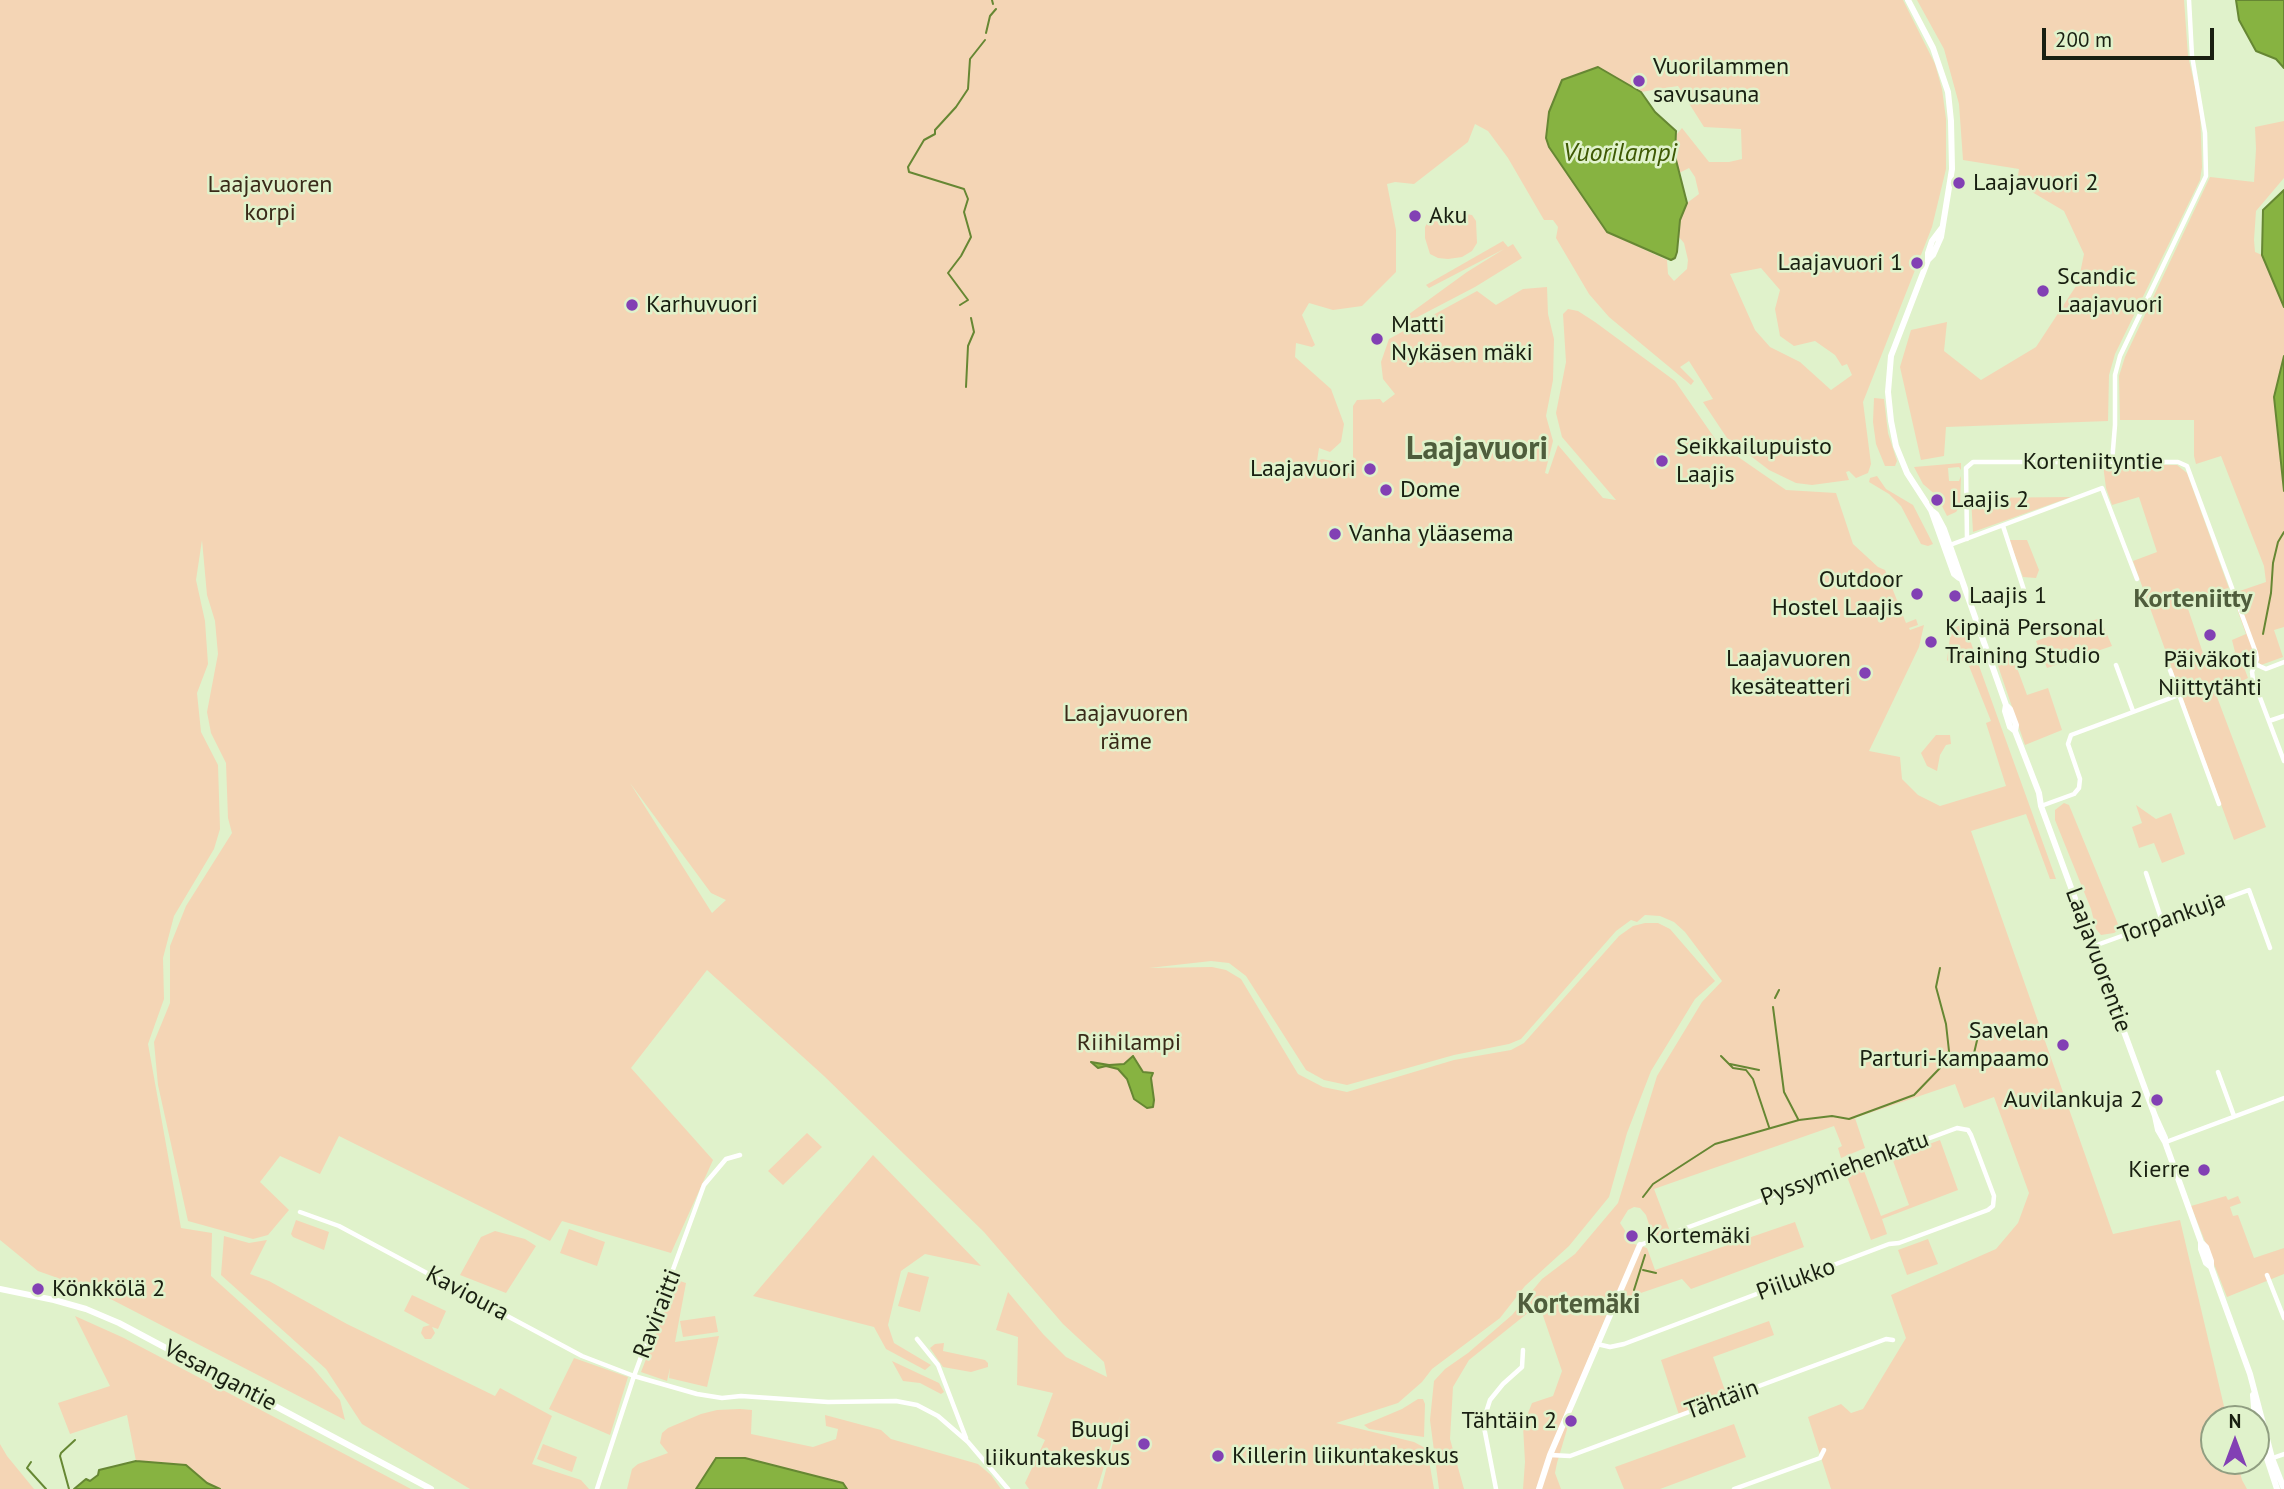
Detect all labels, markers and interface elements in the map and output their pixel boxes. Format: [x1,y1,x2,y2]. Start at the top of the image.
scale bar [2046,14,2218,58]
text: 200 m [2055,26,2112,53]
place label: Vuorilammen savusauna [1653,53,1789,109]
marker: Vuorilammen savusauna [1631,73,1647,89]
water label: Vuorilampi [1563,138,1677,170]
place label: Laajavuori 2 [1973,169,2098,197]
park label: Laajavuoren korpi [208,171,332,227]
marker: Laajavuori 2 [1951,175,1967,191]
place label: Aku [1429,202,1467,230]
marker: Aku [1407,208,1423,224]
place label: Laajavuori 1 [1778,249,1903,277]
marker: Laajavuori 1 [1909,255,1925,271]
place label: Scandic Laajavuori [2057,263,2163,319]
marker: Scandic Laajavuori [2035,283,2051,299]
place label: Karhuvuori [646,291,758,319]
marker: Karhuvuori [624,297,640,313]
place label: Matti Nykäsen mäki [1391,311,1533,367]
marker: Matti Nykäsen mäki [1369,331,1385,347]
district label: Laajavuori [1406,431,1548,469]
place label: Seikkailupuisto Laajis [1676,433,1832,489]
street label: Korteniityntie [2023,448,2163,476]
marker: Seikkailupuisto Laajis [1654,453,1670,469]
place label: Laajavuori [1250,455,1356,483]
marker: Laajavuori [1362,461,1378,477]
place label: Dome [1400,476,1460,504]
marker: Dome [1378,482,1394,498]
place label: Laajis 2 [1951,486,2029,514]
marker: Laajis 2 [1929,492,1945,508]
place label: Vanha yläasema [1349,520,1514,548]
marker: Vanha yläasema [1327,526,1343,542]
place label: Outdoor Hostel Laajis [1772,566,1903,622]
place label: Laajis 1 [1969,582,2047,610]
district label: Korteniitty [2134,584,2252,616]
marker: Outdoor Hostel Laajis [1909,586,1925,602]
marker: Laajis 1 [1947,588,1963,604]
place label: Kipinä Personal Training Studio [1945,614,2105,670]
marker: Päiväkoti Niittytähti [2202,627,2218,643]
marker: Kipinä Personal Training Studio [1923,634,1939,650]
place label: Laajavuoren kesäteatteri [1726,645,1851,701]
place label: Päiväkoti Niittytähti [2158,646,2262,702]
marker: Laajavuoren kesäteatteri [1857,665,1873,681]
park label: Laajavuoren räme [1064,700,1188,756]
street label: Laajavuorentie [2059,884,2137,1036]
street label: Torpankuja [2114,885,2230,951]
place label: Savelan Parturi-kampaamo [1859,1017,2049,1073]
park label: Riihilampi [1077,1029,1181,1057]
marker: Savelan Parturi-kampaamo [2055,1037,2071,1053]
place label: Auvilankuja 2 [2004,1086,2143,1114]
marker: Auvilankuja 2 [2149,1092,2165,1108]
street label: Pyssymiehenkatu [1757,1125,1933,1213]
place label: Kierre [2128,1156,2190,1184]
marker: Kierre [2196,1162,2212,1178]
place label: Kortemäki [1646,1222,1751,1250]
marker: Kortemäki [1624,1228,1640,1244]
street label: Piilukko [1753,1252,1839,1308]
street label: Kavioura [421,1260,513,1328]
street label: Raviraitti [628,1265,688,1363]
place label: Könkkölä 2 [52,1275,165,1303]
marker: Könkkölä 2 [30,1281,46,1297]
district label: Kortemäki [1517,1288,1641,1322]
street label: Vesangantie [158,1334,282,1418]
street label: Tähtäin [1681,1373,1763,1427]
north arrow [2200,1405,2270,1475]
place label: Tähtäin 2 [1461,1407,1557,1435]
text: N [2229,1409,2241,1433]
marker: Tähtäin 2 [1563,1413,1579,1429]
place label: Buugi liikuntakeskus [984,1416,1130,1472]
marker: Buugi liikuntakeskus [1136,1436,1152,1452]
place label: Killerin liikuntakeskus [1232,1442,1459,1470]
marker: Killerin liikuntakeskus [1210,1448,1226,1464]

